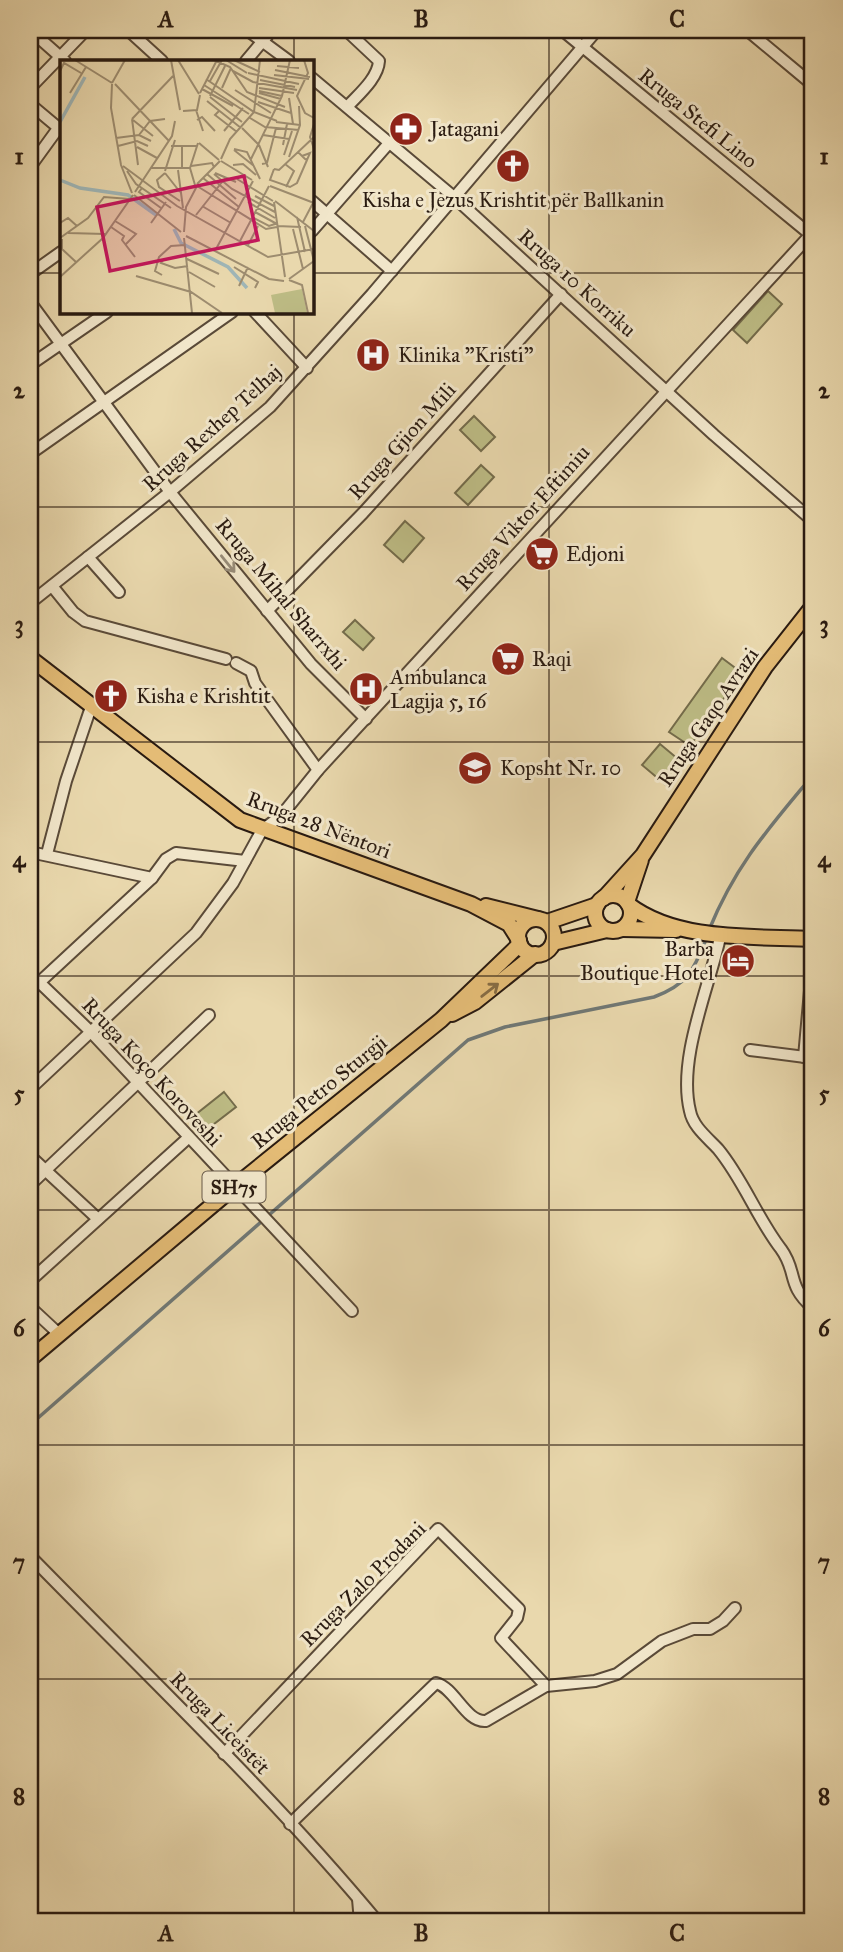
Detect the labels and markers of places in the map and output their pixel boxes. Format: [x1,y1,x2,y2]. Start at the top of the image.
pharmacy icon: Jatagani [387,110,425,148]
place label: Jatagani [428,116,499,142]
church icon: Kisha e Jezus Krishtit për Ballkanin [494,147,532,185]
place label: Kisha e Jezus Krishtit për Ballkanin [362,187,664,213]
hospital icon: Klinika "Kristi" [354,336,392,374]
place label: Klinika "Kristi" [398,342,534,368]
supermarket icon: Edjoni [523,535,561,573]
place label: Edjoni [566,541,625,567]
supermarket icon: Raqi [489,640,527,678]
place label: Raqi [532,646,572,672]
place label: Ambulanca Lagija 5, 16 [389,664,488,714]
hospital icon: Ambulanca Lagija 5, 16 [347,670,385,708]
church icon: Kisha e Krishtit [92,677,130,715]
place label: Kisha e Krishtit [136,683,272,709]
school or university icon: Kopsht Nr. 10 [456,749,494,787]
place label: Kopsht Nr. 10 [500,755,621,781]
place label: Barba Boutique Hotel [580,936,714,986]
hotel icon: Barba Boutique Hotel [719,942,757,980]

